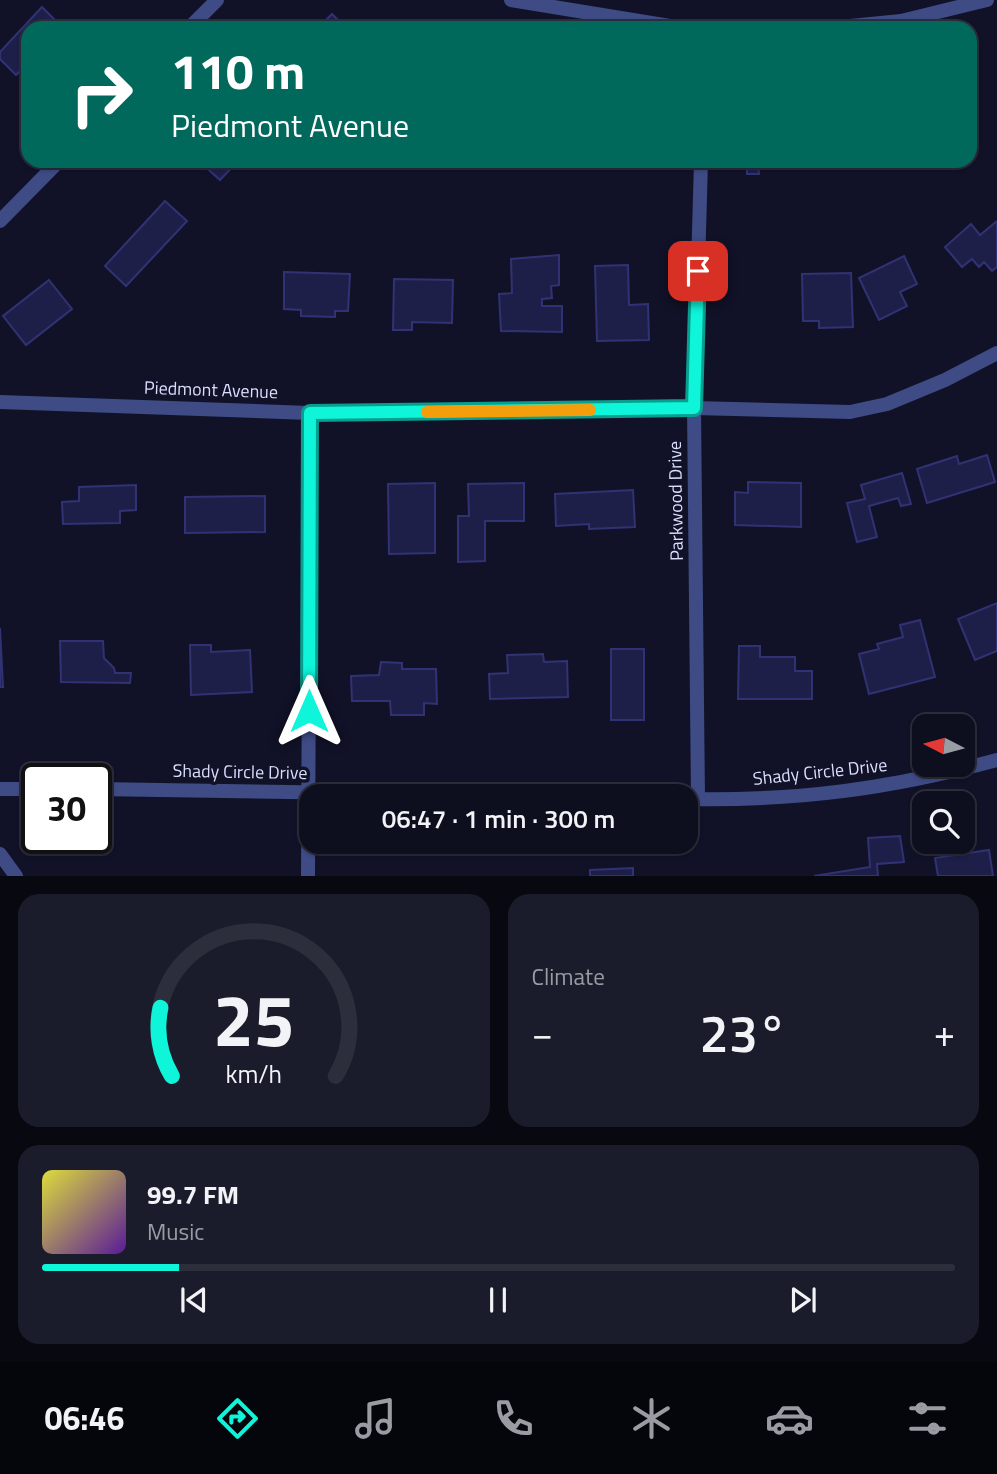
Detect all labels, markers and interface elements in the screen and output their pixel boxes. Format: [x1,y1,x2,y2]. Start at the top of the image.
text: 110 m [171,33,305,108]
icon: right [56,49,147,140]
text: Piedmont Avenue [171,101,409,149]
pin [668,241,728,301]
icon: arrive [679,252,717,290]
street label: Piedmont Avenue [144,374,278,405]
street label: Parkwood Drive [661,441,690,561]
position arrow [272,674,346,748]
north arrow [912,714,975,777]
map controls [912,714,975,854]
street label: Shady Circle Drive [751,751,888,792]
street label: Shady Circle Drive [172,757,308,786]
speed limit sign: 30 [21,763,112,854]
button: search [912,791,975,854]
text: 06:47 · 1 min · 300 m [382,799,615,838]
text: Climate [532,959,605,994]
text: 25 [213,965,295,1075]
text: 23° [700,993,787,1072]
text: − [532,1004,553,1062]
text: + [934,1004,955,1062]
text: km/h [225,1055,282,1093]
text: 99.7 FM [147,1175,239,1214]
text: Music [147,1214,204,1249]
icon: previous [175,1281,213,1319]
icon: pause [479,1281,517,1319]
icon: next [784,1281,822,1319]
text: 06:46 [45,1394,124,1442]
icon: directions [213,1394,262,1443]
icon: music [351,1394,400,1443]
icon: phone [489,1394,538,1443]
icon: climate [627,1394,676,1443]
icon: car [765,1394,814,1443]
icon: filters [903,1394,952,1443]

